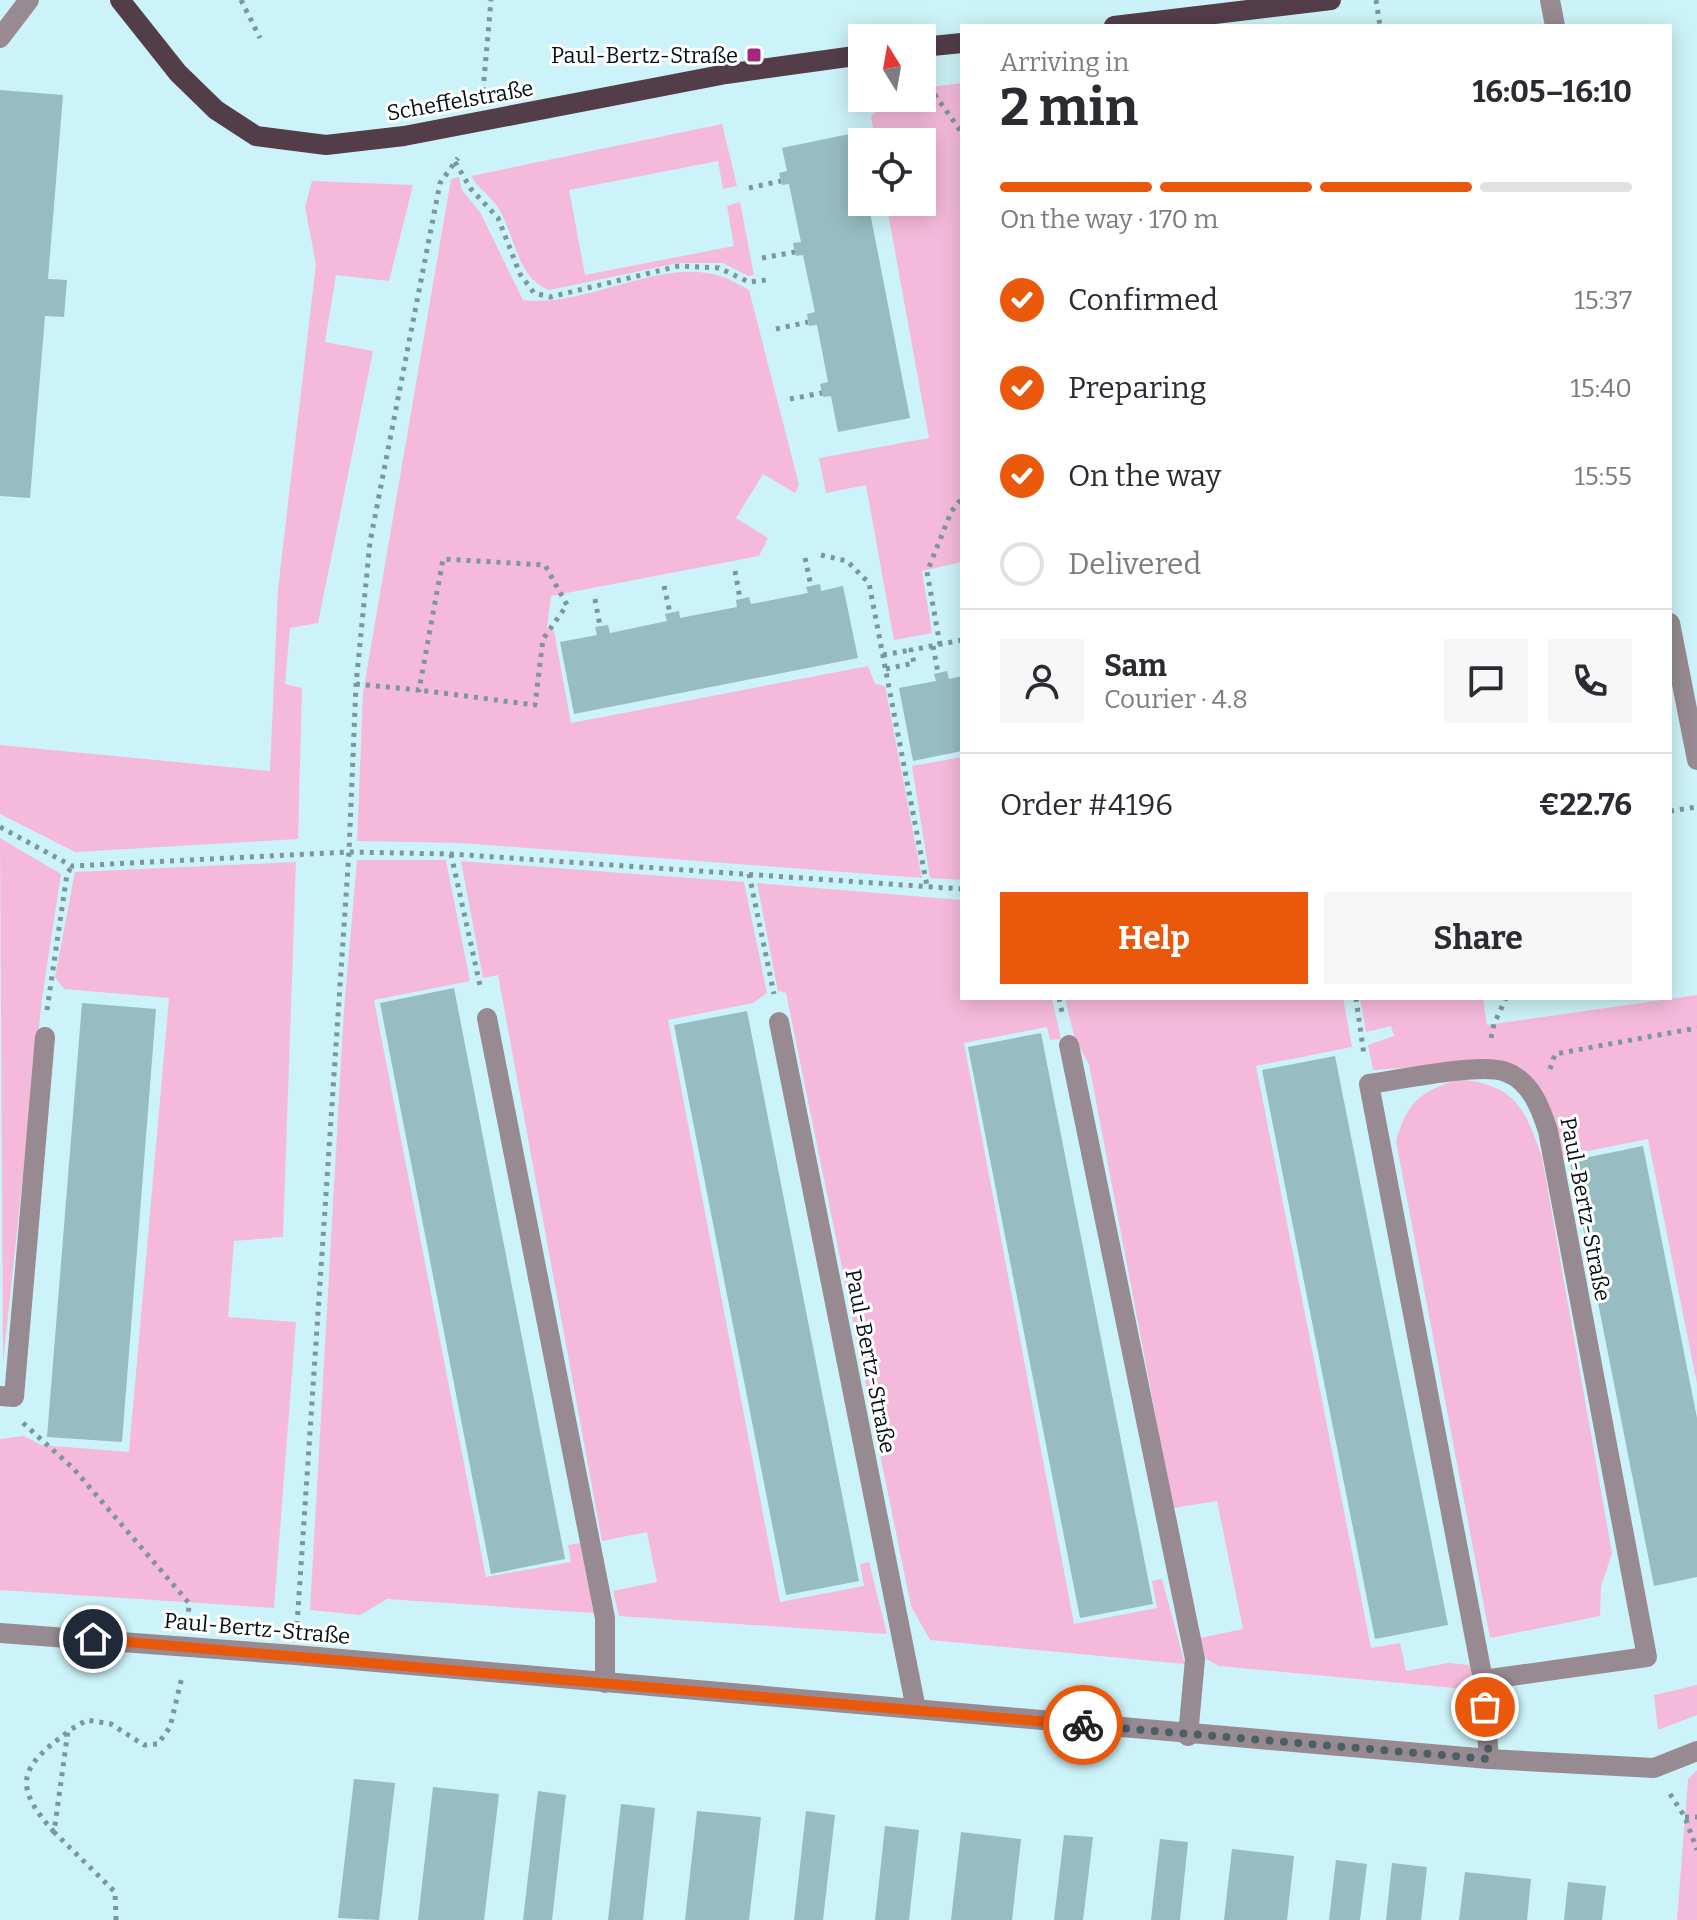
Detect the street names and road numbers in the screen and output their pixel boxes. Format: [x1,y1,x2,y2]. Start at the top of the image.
street label: Scheffelstraße [385,74,535,127]
street label: Paul-Bertz-Straße [1554,1115,1617,1303]
street label: Paul-Bertz-Straße [839,1267,902,1455]
street label: Paul-Bertz-Straße [163,1607,351,1650]

